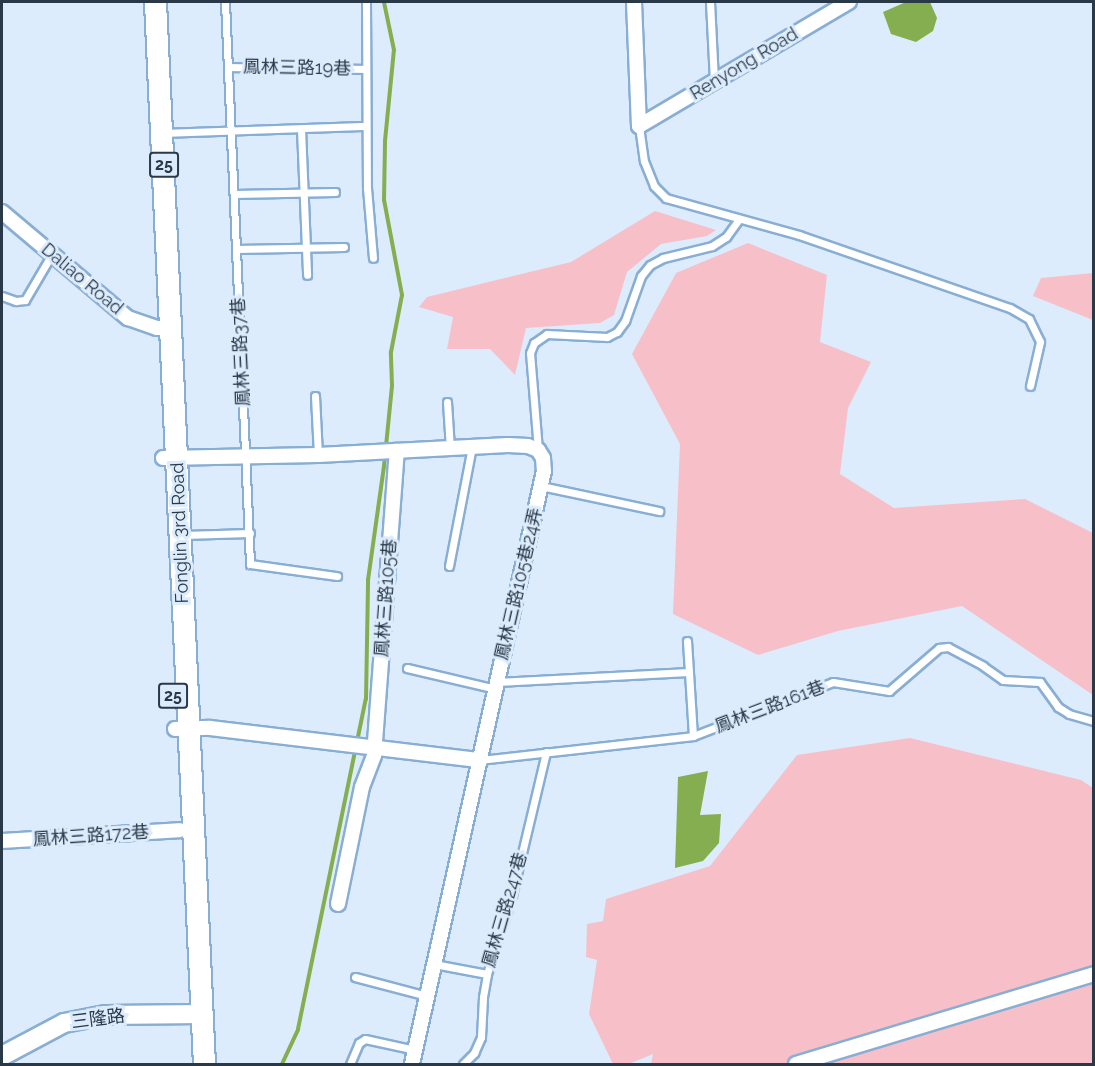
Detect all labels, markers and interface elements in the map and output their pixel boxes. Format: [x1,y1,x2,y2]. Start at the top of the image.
street label: Renyong Road [686,23,802,105]
street label: 鳳林三路19巷 [243,56,351,80]
road number: 25 [149,152,179,178]
street label: Daliao Road [37,239,127,319]
street label: 鳳林三路37巷 [227,297,255,407]
street label: Fonglin 3rd Road [167,462,193,604]
street label: 鳳林三路105巷24弄 [491,506,547,662]
street label: 鳳林三路105巷 [371,538,401,658]
street label: 鳳林三路161巷 [712,676,828,738]
road number: 25 [158,683,188,709]
street label: 鳳林三路172巷 [32,821,150,851]
street label: 鳳林三路247巷 [478,850,532,970]
street label: 三隆路 [70,1005,126,1033]

